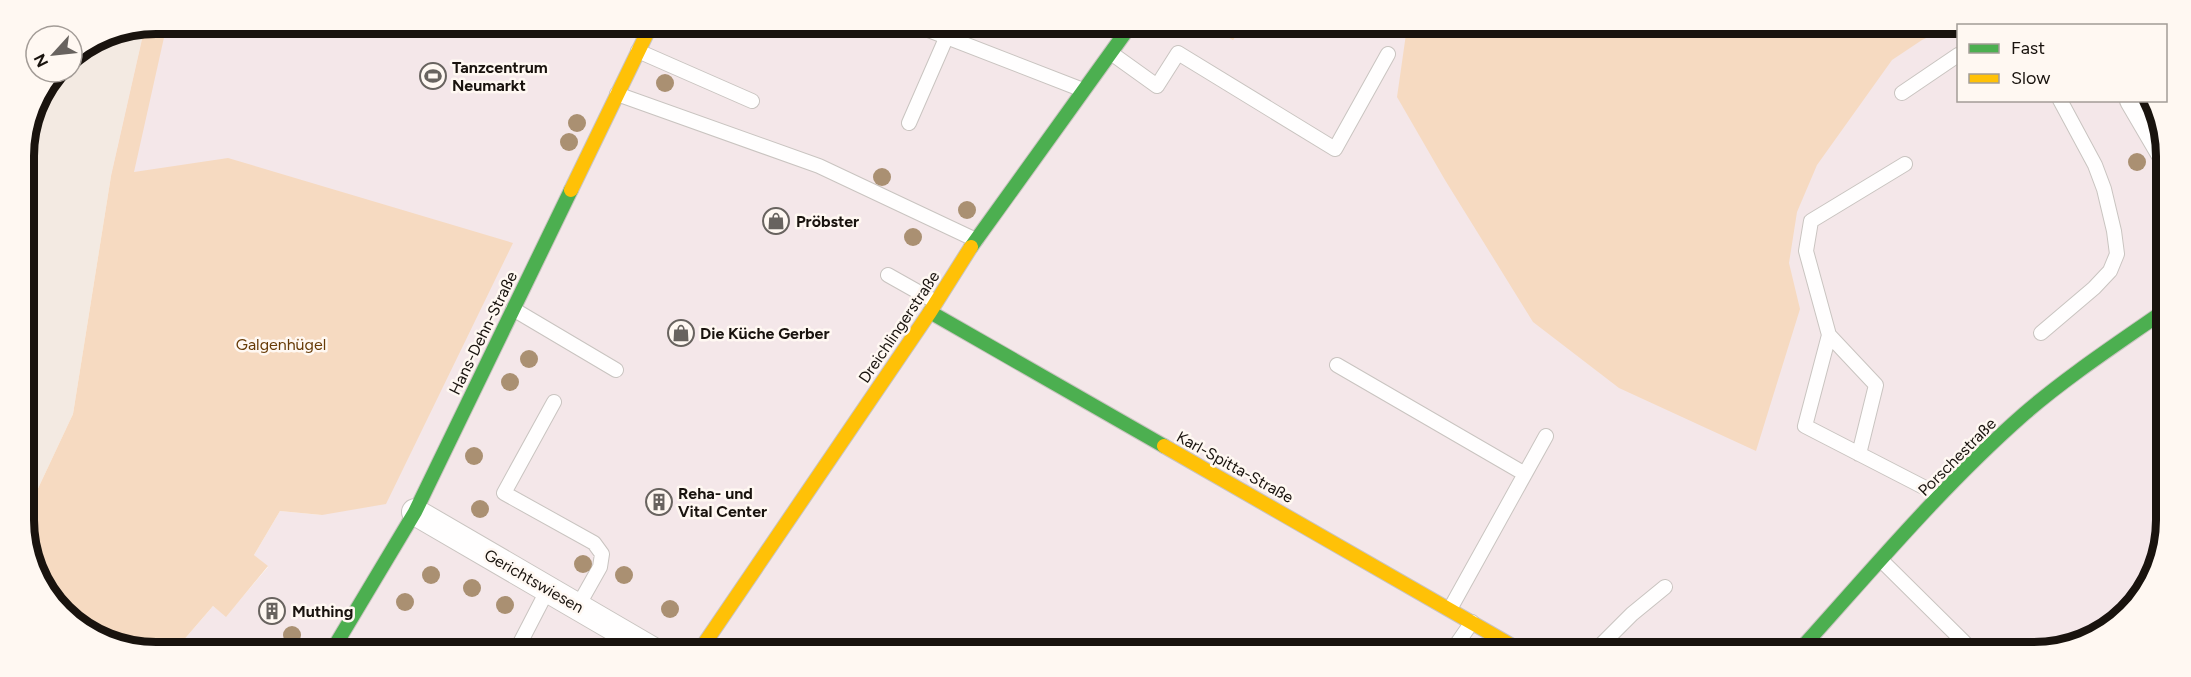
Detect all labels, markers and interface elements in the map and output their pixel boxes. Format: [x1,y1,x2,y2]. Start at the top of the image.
north arrow [24,24,84,84]
legend [1957,24,2167,102]
text: Fast [2011,37,2045,59]
text: N [30,51,52,70]
place label: Tanzcentrum Neumarkt [452,58,548,95]
sports icon: Tanzcentrum Neumarkt [418,61,448,91]
text: Slow [2011,67,2050,89]
shop icon: Pröbster [761,206,791,236]
place label: Pröbster [796,212,859,231]
street label: Dreichlingerstraße [855,267,944,387]
street label: Hans-Dehn-Straße [445,268,521,398]
shop icon: Die Küche Gerber [666,318,696,348]
place label: Die Küche Gerber [700,324,830,343]
park label: Galgenhügel [236,335,326,354]
street label: Porschestraße [1914,414,2000,500]
street label: Karl-Spitta-Straße [1173,427,1297,507]
place label: Reha- und Vital Center [678,484,767,521]
building icon: Reha- und Vital Center [644,487,674,517]
street label: Gerichtswiesen [481,545,587,617]
building icon: Muthing [257,596,287,626]
place label: Muthing [292,602,353,621]

